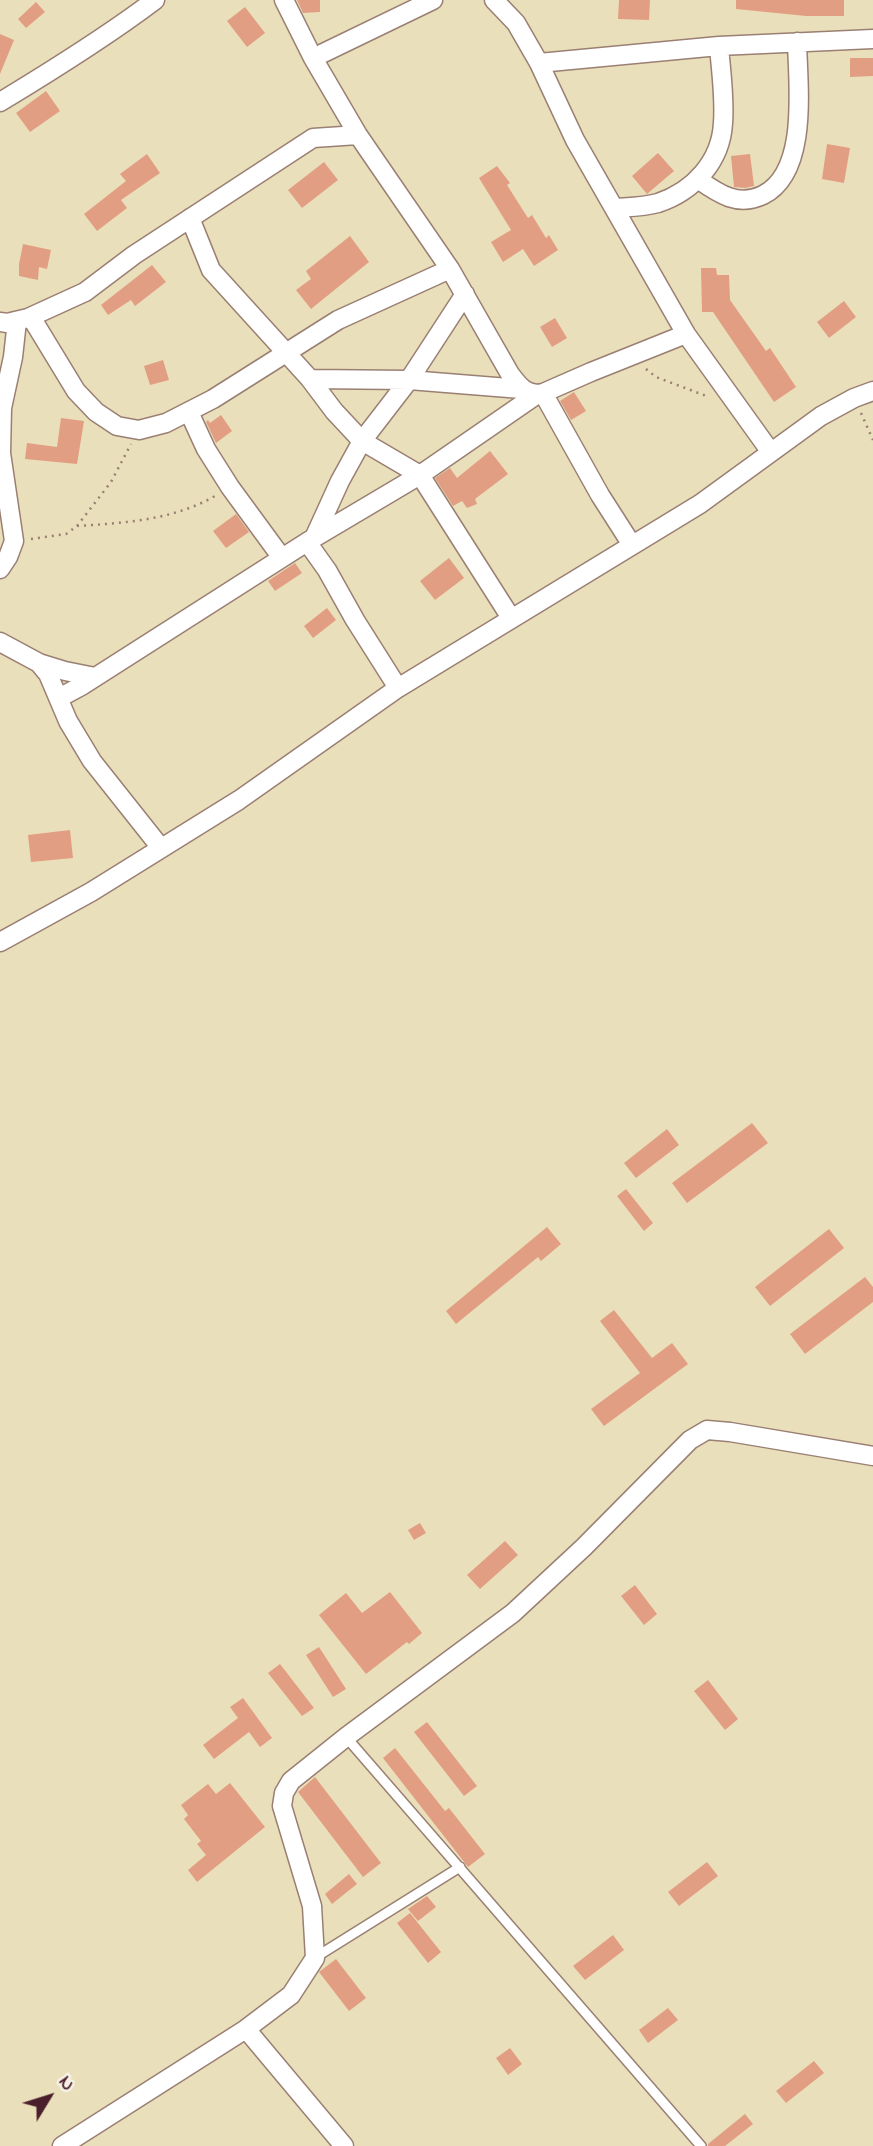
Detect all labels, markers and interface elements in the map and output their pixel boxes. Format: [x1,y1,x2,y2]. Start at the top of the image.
north arrow [14,2062,84,2132]
text: N [51,2070,81,2097]

